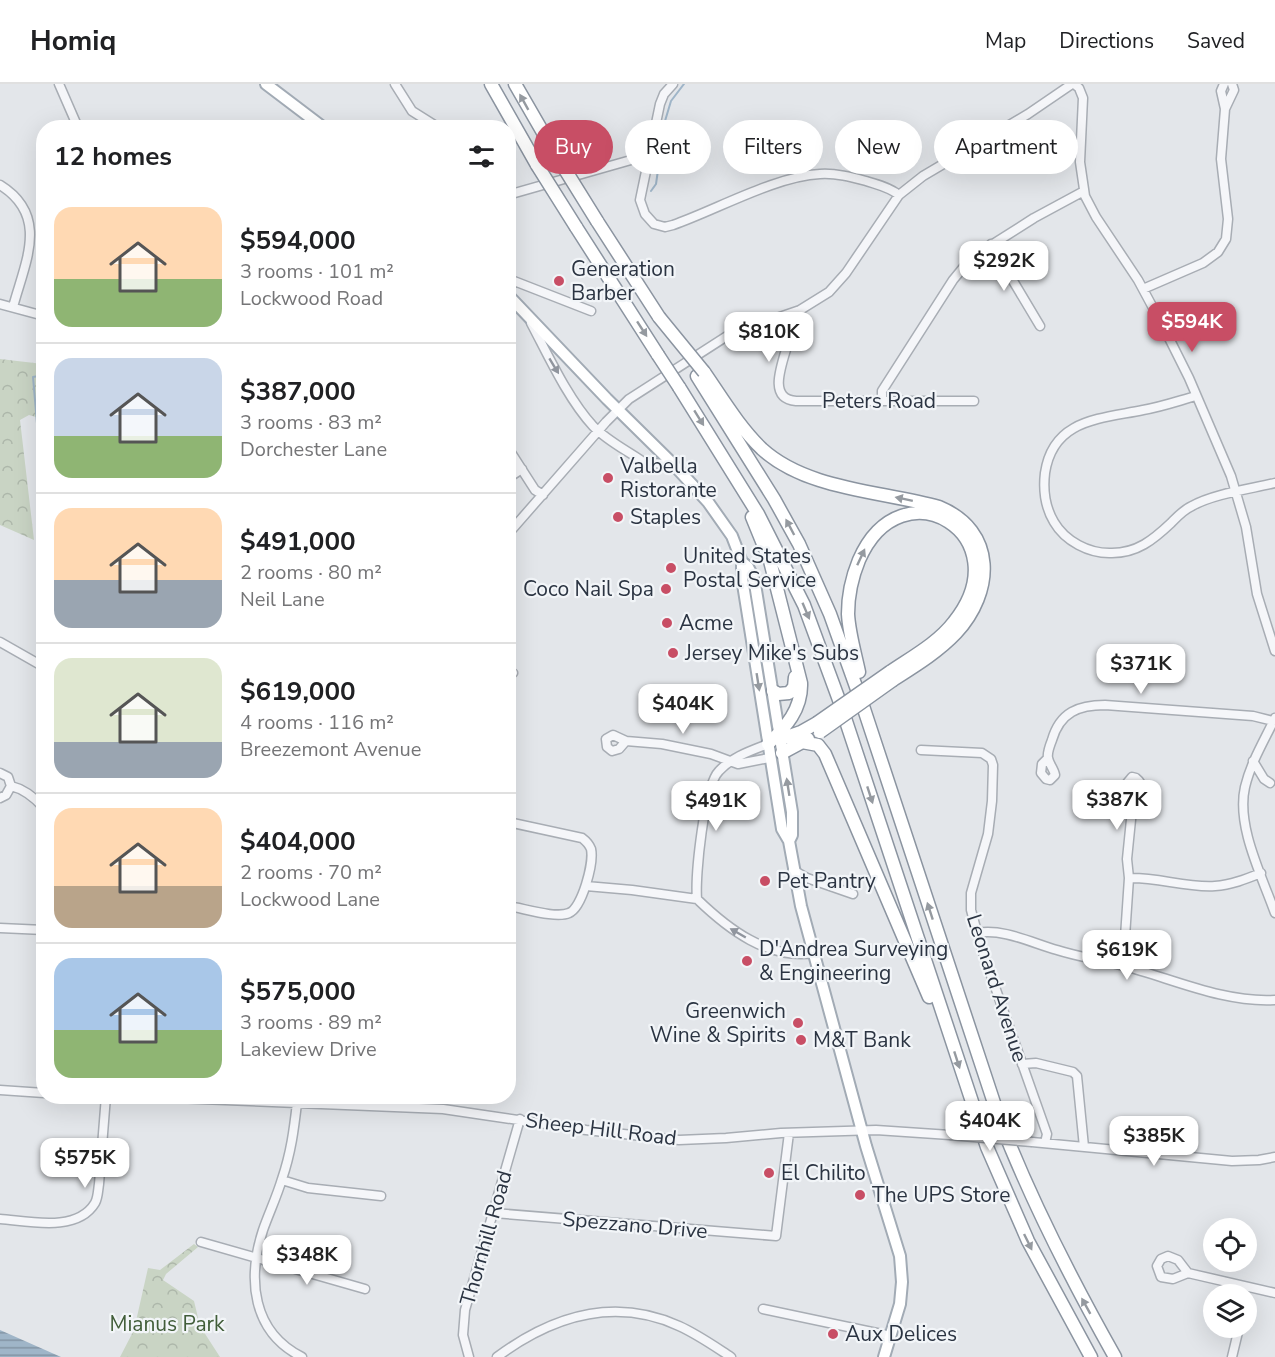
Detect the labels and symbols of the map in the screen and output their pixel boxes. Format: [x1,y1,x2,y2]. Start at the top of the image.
one-way arrow [520,93,530,110]
pin: $292K [962,241,1046,292]
place label: Generation Barber [571,255,675,307]
marker: Generation Barber [552,274,566,288]
pin: $594K [1150,302,1234,353]
pin: $810K [727,312,811,363]
one-way arrow [636,321,647,337]
one-way arrow [549,358,559,375]
street label: Peters Road [822,387,936,415]
one-way arrow [693,410,704,426]
place label: Valbella Ristorante [619,452,717,504]
marker: Valbella Ristorante [601,471,615,485]
one-way arrow [894,493,913,503]
place label: Staples [630,503,701,531]
marker: Staples [611,510,625,524]
one-way arrow [785,518,795,535]
place label: United States Postal Service [683,542,816,594]
one-way arrow [856,548,866,566]
marker: United States Postal Service [664,561,678,575]
place label: Coco Nail Spa [523,575,654,603]
marker: Coco Nail Spa [659,582,673,596]
one-way arrow [802,602,811,620]
place label: Acme [679,609,733,637]
marker: Acme [660,616,674,630]
place label: Jersey Mike's Subs [684,639,859,667]
pin: $371K [1099,644,1183,695]
marker: Jersey Mike's Subs [666,646,680,660]
one-way arrow [754,673,763,692]
pin: $404K [641,684,725,735]
one-way arrow [783,777,792,796]
pin: $387K [1075,780,1159,831]
pin: $491K [674,781,758,832]
one-way arrow [866,786,875,804]
place label: Pet Pantry [777,867,876,895]
marker: Pet Pantry [758,874,772,888]
one-way arrow [925,902,934,920]
street label: Leonard Avenue [960,911,1034,1065]
one-way arrow [730,928,746,939]
pin: $619K [1085,930,1169,981]
place label: D'Andrea Surveying & Engineering [759,935,948,987]
marker: D'Andrea Surveying & Engineering [740,954,754,968]
place label: Greenwich Wine & Spirits [650,997,786,1049]
marker: Greenwich Wine & Spirits [791,1016,805,1030]
place label: M&T Bank [813,1026,911,1054]
marker: M&T Bank [794,1033,808,1047]
one-way arrow [952,1051,962,1069]
pin: $404K [948,1101,1032,1152]
street label: Sheep Hill Road [524,1106,678,1152]
pin: $385K [1112,1116,1196,1167]
pin: $575K [43,1138,127,1189]
place label: El Chilito [781,1159,866,1187]
marker: El Chilito [762,1166,776,1180]
street label: Thornhill Road [453,1167,519,1309]
place label: The UPS Store [872,1181,1010,1209]
marker: The UPS Store [853,1188,867,1202]
street label: Spezzano Drive [561,1205,709,1245]
one-way arrow [1024,1233,1033,1250]
pin: $348K [265,1235,349,1286]
one-way arrow [1081,1297,1091,1314]
park label: Mianus Park [109,1310,225,1338]
place label: Aux Delices [845,1320,957,1348]
marker: Aux Delices [826,1327,840,1341]

